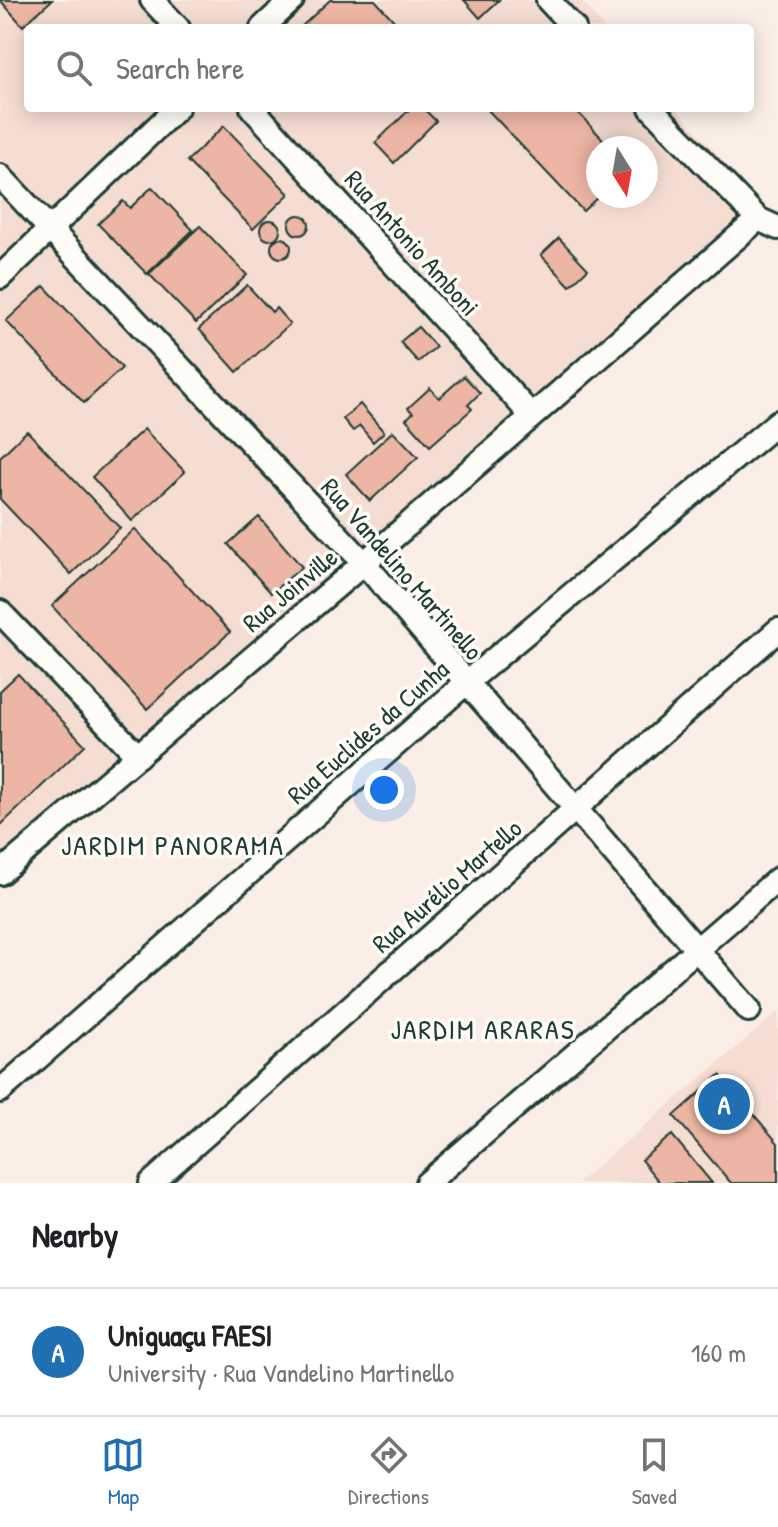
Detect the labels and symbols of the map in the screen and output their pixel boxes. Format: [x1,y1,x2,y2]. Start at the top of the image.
north arrow [586,136,658,208]
street label: Rua Antonio Amboni [337,162,487,323]
street label: Rua Vandelino Martinello [314,470,491,667]
street label: Rua Joinville [235,540,345,640]
street label: Rua Euclides da Cunha [279,652,456,812]
your location [364,770,404,810]
street label: Rua Aurélio Martello [364,811,529,960]
district label: JARDIM PANORAMA [61,826,285,864]
district label: JARDIM ARARAS [391,1010,576,1048]
pin: A [698,1074,750,1134]

